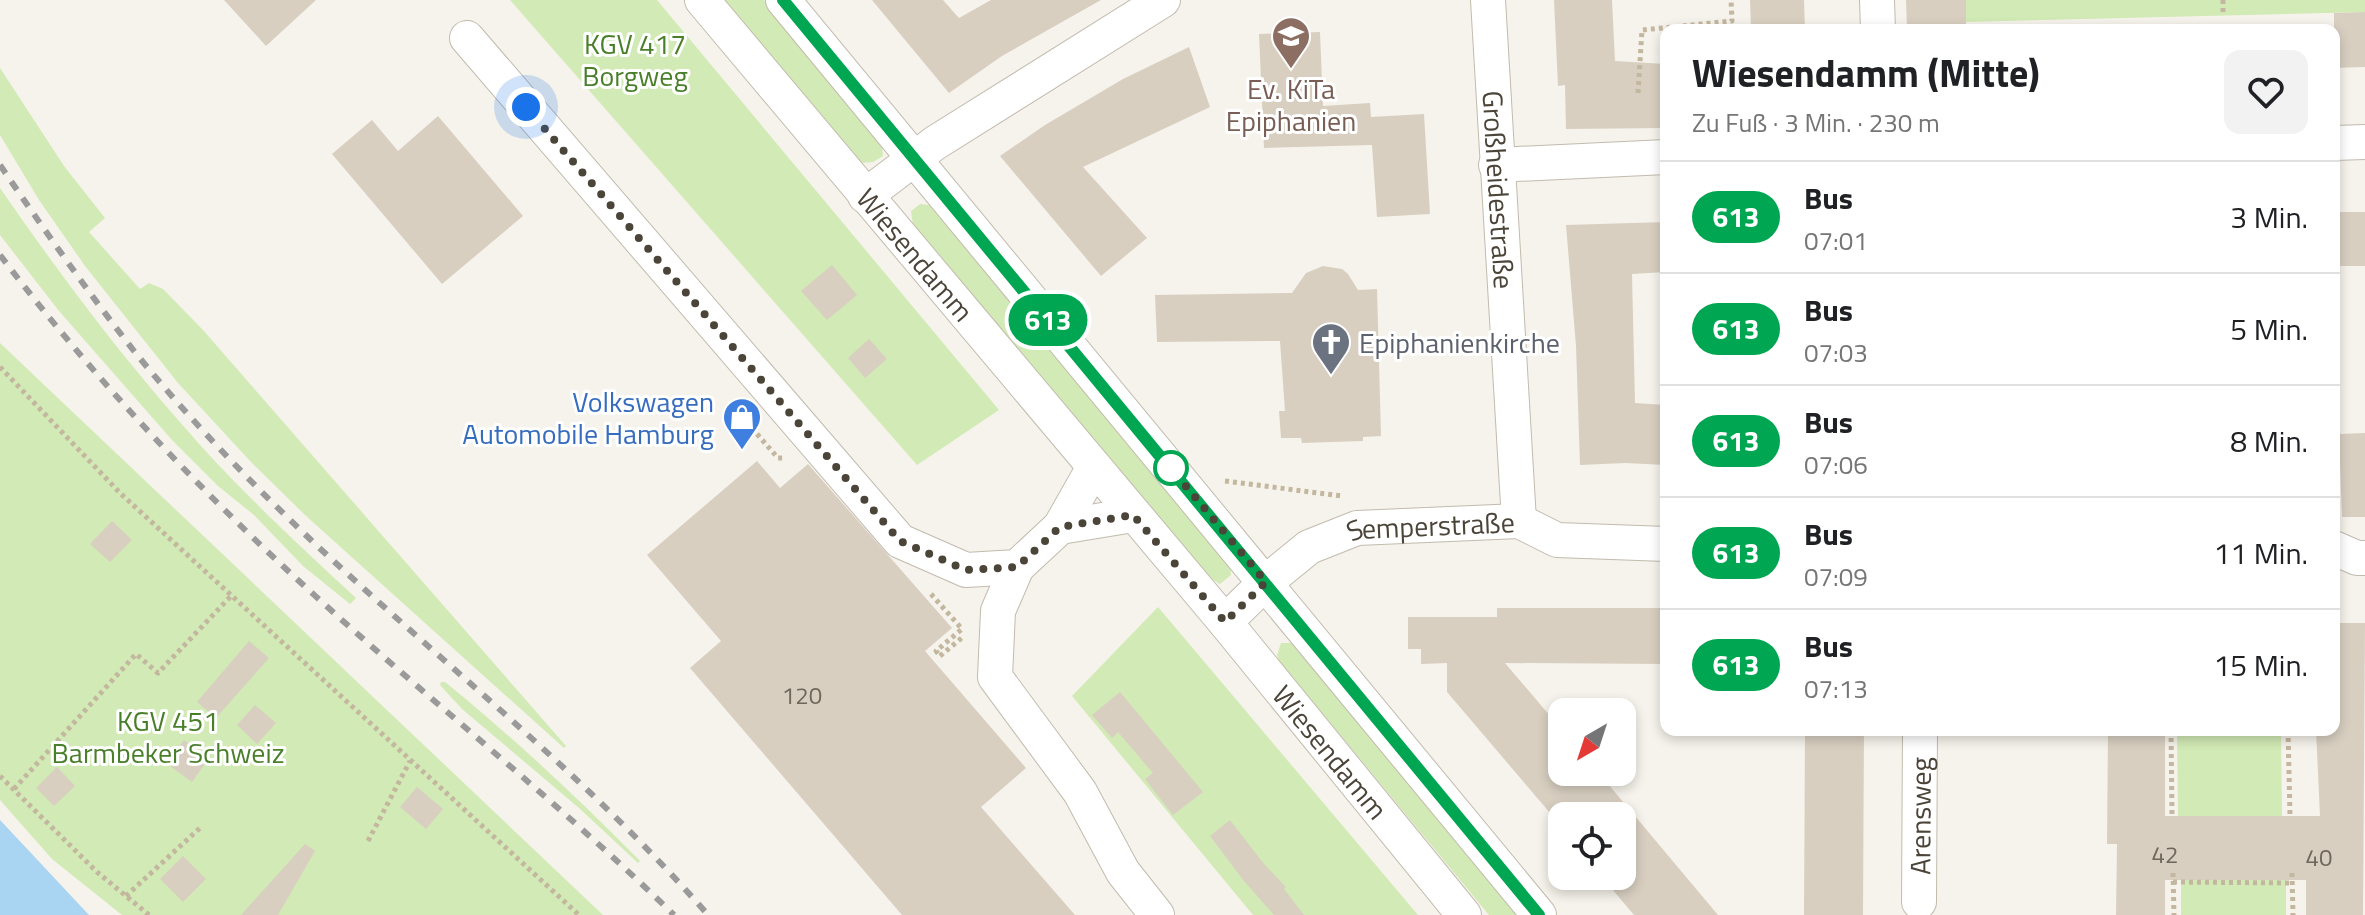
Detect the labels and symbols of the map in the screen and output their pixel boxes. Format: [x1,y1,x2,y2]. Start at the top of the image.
school or university icon: Ev. KiTa Epiphanien [1270,15,1312,70]
park label: KGV 417 Borgweg [582,22,688,97]
place label: Ev. KiTa Epiphanien [1226,67,1356,142]
your location [506,87,546,127]
street label: Großheidestraße [1472,89,1527,290]
street label: Wiesendamm [847,178,985,330]
line badge: 613 [1002,294,1094,346]
church icon: Epiphanienkirche [1310,321,1352,376]
place label: Epiphanienkirche [1359,321,1560,364]
place label: Volkswagen Automobile Hamburg [462,380,714,455]
shop icon: Volkswagen Automobile Hamburg [721,396,763,451]
unlabelled marker [1154,451,1188,485]
street label: Semperstraße [1339,500,1516,552]
street label: Wiesendamm [1263,675,1399,828]
house number: 120 [782,677,822,713]
north arrow [1548,698,1636,786]
park label: KGV 451 Barmbeker Schweiz [52,699,284,774]
street label: Arensweg [1898,757,1941,875]
house number: 42 [2152,836,2178,872]
house number: 40 [2306,839,2332,875]

